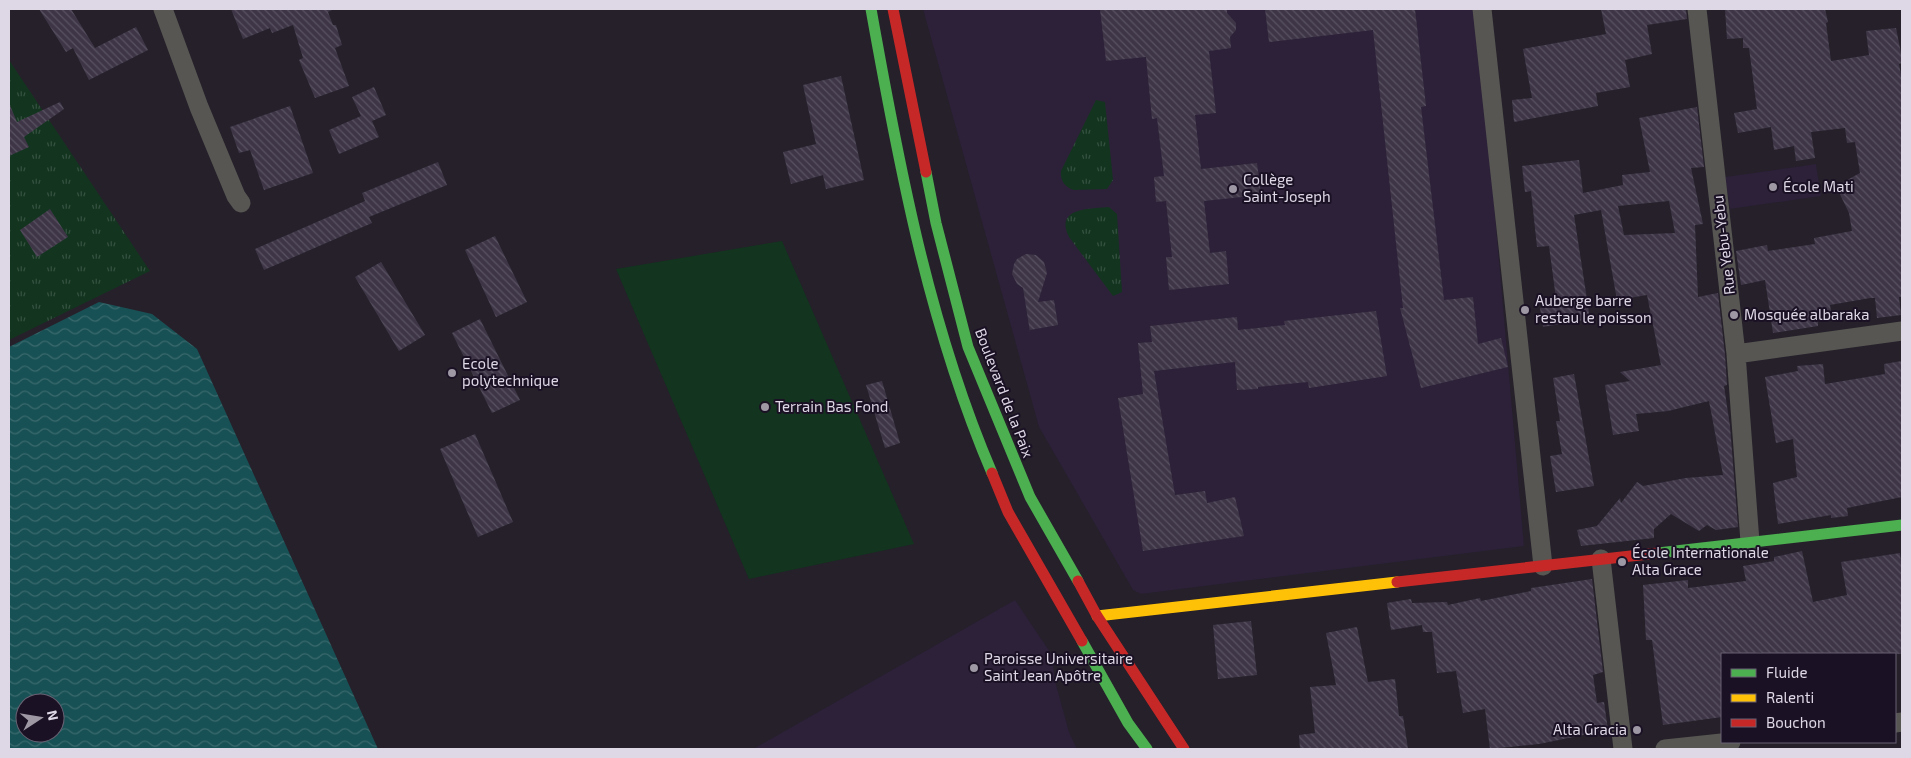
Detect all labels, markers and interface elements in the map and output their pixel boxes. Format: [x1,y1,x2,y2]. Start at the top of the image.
place label: Collège Saint-Joseph [1243,170,1331,205]
place label: École Mati [1783,177,1854,195]
marker: École Mati [1767,181,1779,193]
marker: Collège Saint-Joseph [1227,183,1239,195]
street label: Rue Yebu-Yebu [1708,194,1738,296]
place label: Auberge barre restau le poisson [1535,291,1652,326]
marker: Auberge barre restau le poisson [1519,304,1531,316]
place label: Mosquée albaraka [1744,305,1869,323]
marker: Mosquée albaraka [1728,309,1740,321]
street label: Boulevard de la Paix [972,325,1038,460]
place label: Ecole polytechnique [462,354,559,389]
marker: Ecole polytechnique [446,367,458,379]
place label: Terrain Bas Fond [775,397,888,415]
marker: Terrain Bas Fond [759,401,771,413]
place label: École Internationale Alta Grace [1632,543,1769,578]
marker: École Internationale Alta Grace [1616,556,1628,568]
place label: Paroisse Universitaire Saint Jean Apôtre [984,649,1133,684]
legend [1721,653,1896,743]
marker: Paroisse Universitaire Saint Jean Apôtre [968,662,980,674]
text: Fluide [1766,663,1807,681]
text: Ralenti [1766,688,1814,706]
north arrow [15,693,65,743]
text: N [44,708,63,722]
text: Bouchon [1766,713,1826,731]
place label: Alta Gracia [1553,720,1627,738]
marker: Alta Gracia [1631,724,1643,736]

